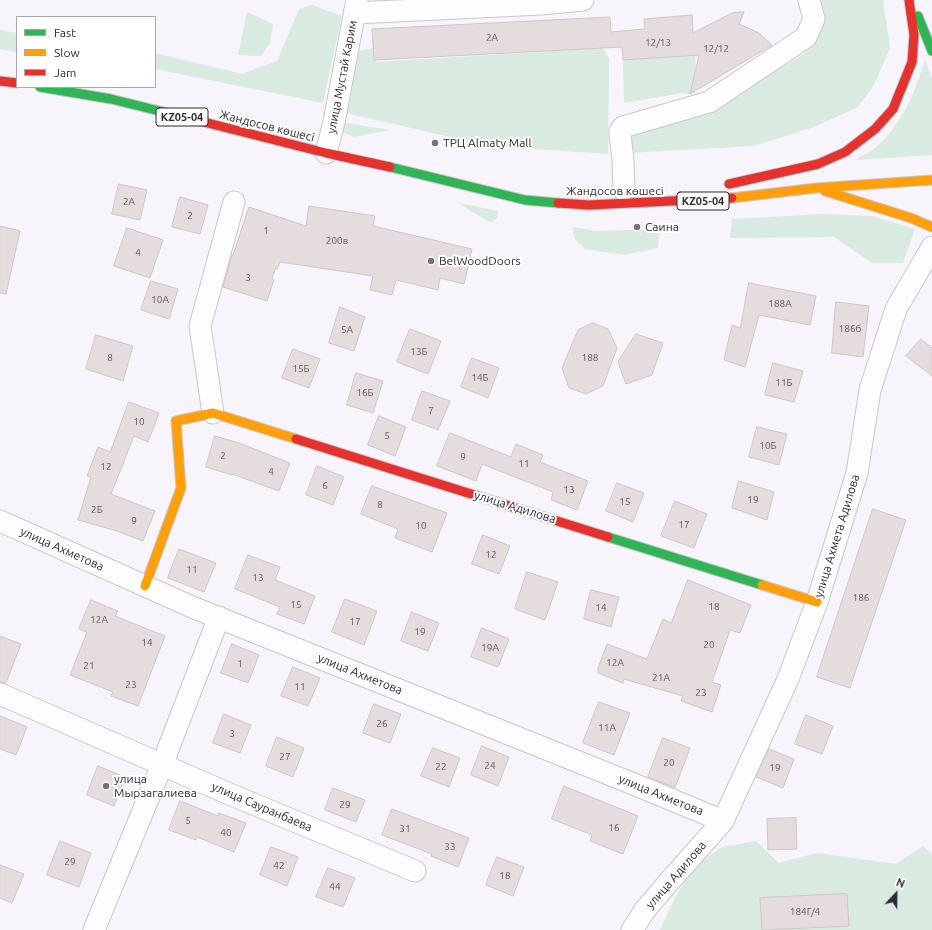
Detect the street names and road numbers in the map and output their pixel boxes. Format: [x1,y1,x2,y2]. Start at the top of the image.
street label: улица Мустай Карим [324,19,360,135]
street label: Жандосов көшесі [218,107,316,145]
road number: KZ05-04 [156,108,208,126]
street label: Жандосов көшесі [566,184,664,198]
road number: KZ05-04 [677,192,729,210]
street label: улица Ахмета Адилова [811,472,863,600]
street label: улица Адилова [472,488,558,526]
street label: улица Ахметова [18,524,106,574]
street label: улица Ахметова [315,650,405,698]
street label: улица Ахметова [616,771,706,819]
street label: улица Сауранбаева [210,779,314,835]
street label: улица Адилова [643,838,709,912]

